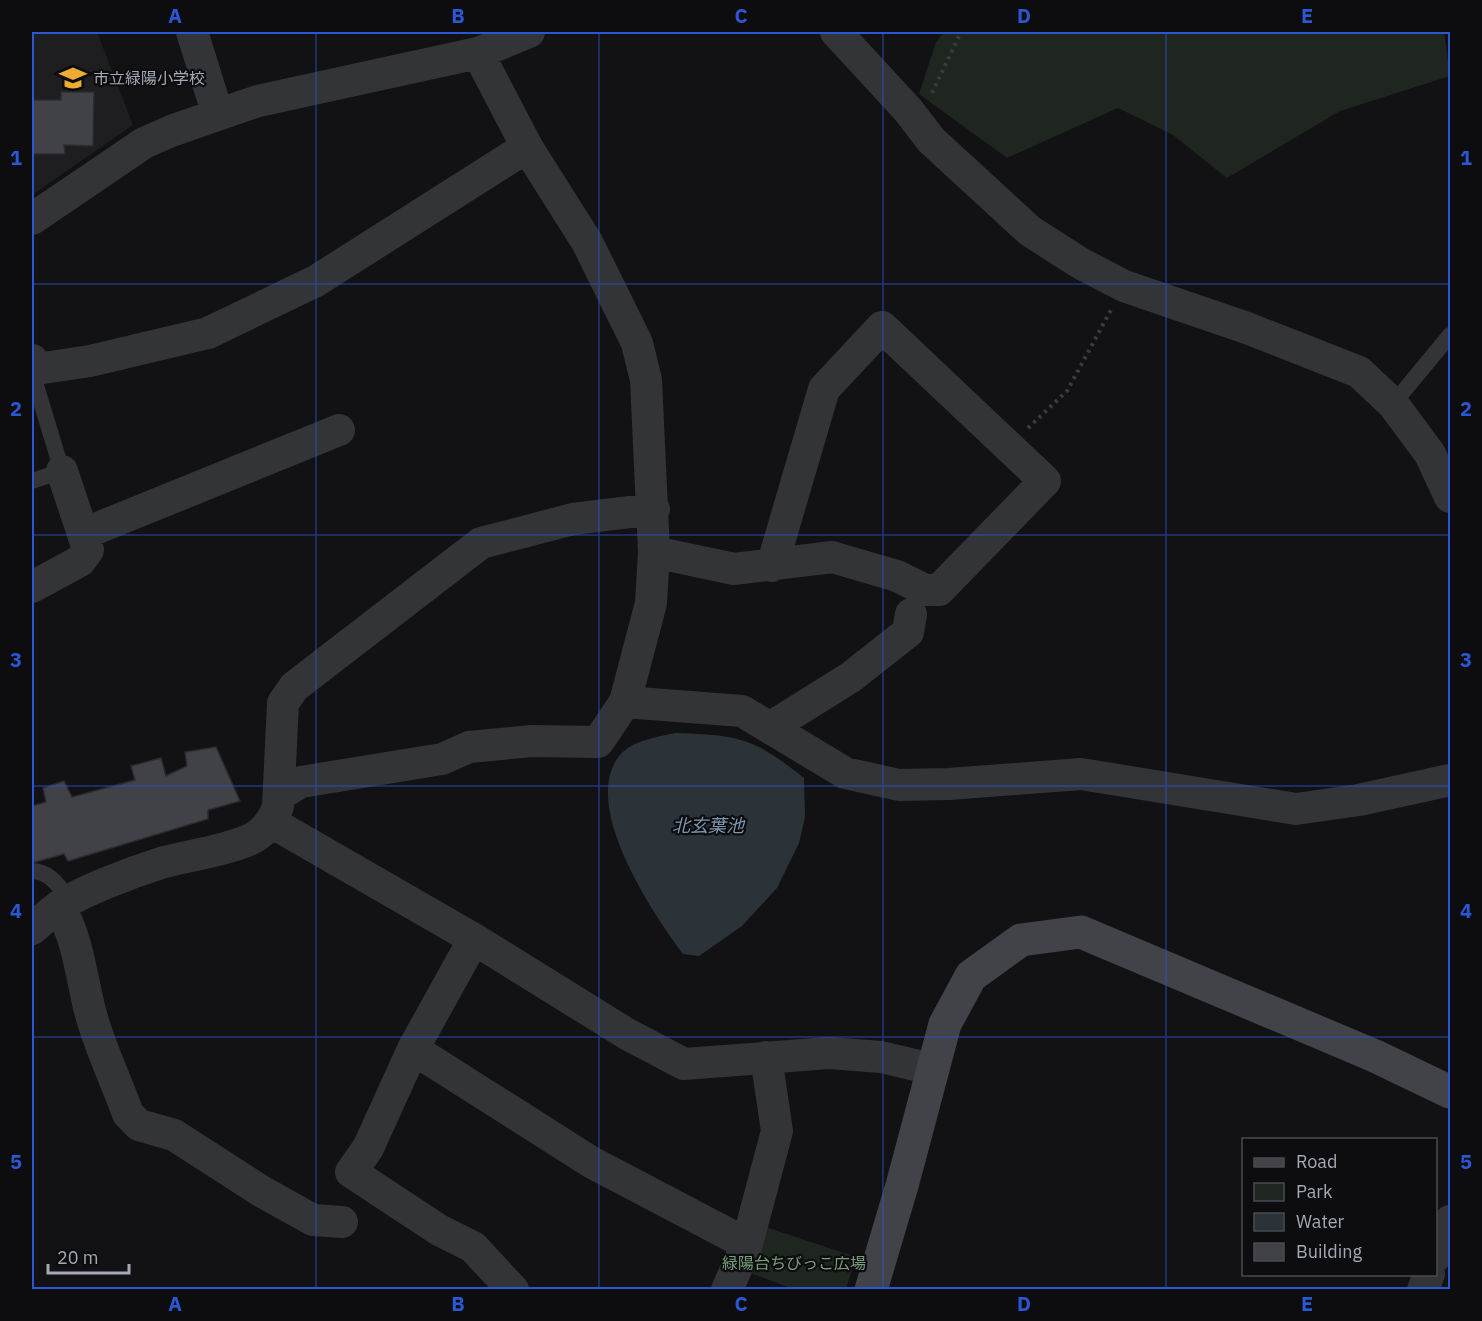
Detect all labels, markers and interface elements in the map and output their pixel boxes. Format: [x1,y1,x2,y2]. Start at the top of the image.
text: A [168,2,182,29]
text: B [451,2,465,29]
text: C [734,2,748,29]
text: D [1017,2,1031,29]
text: E [1301,2,1313,29]
school or university icon: 市立緑陽小学校 [58,63,88,93]
place label: 市立緑陽小学校 [93,68,205,88]
text: 1 [10,144,22,171]
text: 1 [1460,144,1472,171]
text: 2 [10,395,22,422]
text: 2 [1460,395,1472,422]
text: 3 [10,646,22,673]
text: 3 [1460,646,1472,673]
water label: 北玄葉池 [672,814,746,837]
text: 4 [10,897,22,924]
text: 4 [1460,897,1472,924]
legend [1242,1138,1437,1276]
text: 5 [10,1148,22,1175]
text: 5 [1460,1148,1472,1175]
text: Road [1296,1150,1337,1173]
text: Park [1296,1180,1333,1203]
text: Water [1296,1210,1345,1233]
scale bar [48,1237,129,1275]
text: Building [1296,1240,1363,1263]
text: 20 m [57,1246,99,1269]
park label: 緑陽台ちびっこ広場 [722,1253,866,1273]
text: A [168,1290,182,1317]
text: B [451,1290,465,1317]
text: C [734,1290,748,1317]
text: D [1017,1290,1031,1317]
text: E [1301,1290,1313,1317]

